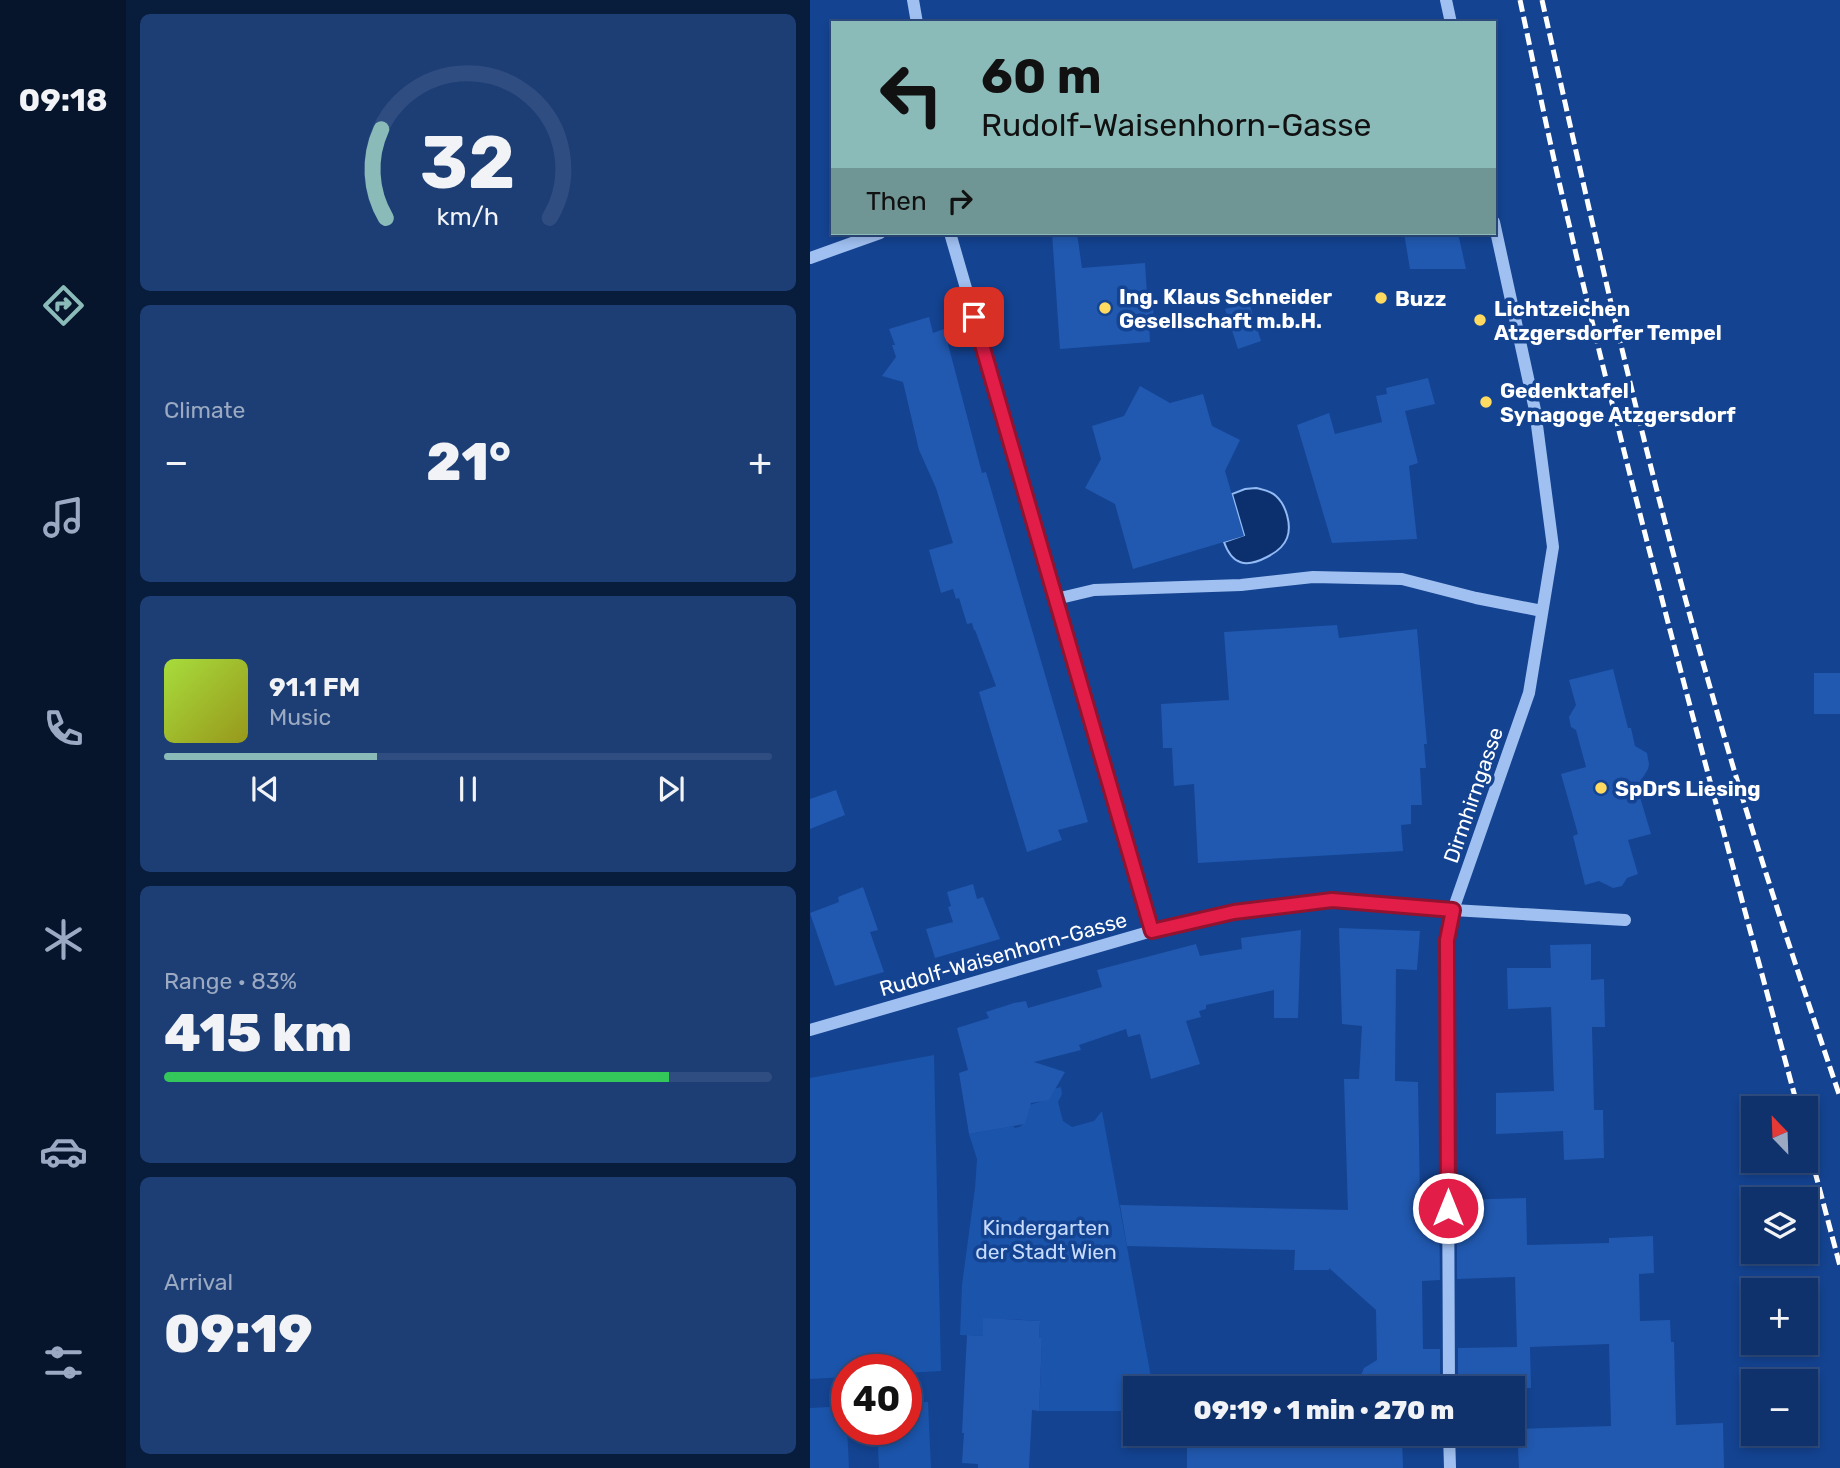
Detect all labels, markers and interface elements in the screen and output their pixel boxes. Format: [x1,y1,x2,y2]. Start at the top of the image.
text: 60 m [981,47,1102,105]
icon: left [866,49,957,140]
text: 09:18 [18,81,108,119]
text: Rudolf-Waisenhorn-Gasse [981,106,1372,144]
text: 32 [420,121,516,207]
icon: right [941,182,979,220]
text: Then [866,186,927,217]
text: km/h [437,202,499,231]
icon: directions [39,281,88,330]
place label: Ing. Klaus Schneider Gesellschaft m.b.H. [1119,284,1333,333]
place label: Buzz [1395,286,1446,311]
pin [944,287,1004,347]
marker: Buzz [1373,290,1389,306]
place label: Lichtzeichen Atzgersdorfer Tempel [1494,296,1722,345]
icon: arrive [955,298,993,336]
marker: Ing. Klaus Schneider Gesellschaft m.b.H. [1097,300,1113,316]
marker: Lichtzeichen Atzgersdorfer Tempel [1472,312,1488,328]
place label: Gedenktafel Synagoge Atzgersdorf [1500,378,1736,427]
marker: Gedenktafel Synagoge Atzgersdorf [1478,394,1494,410]
text: Climate [164,396,245,424]
text: 21° [426,431,511,493]
text: − [164,439,189,485]
text: + [748,439,772,485]
icon: music [39,493,88,542]
text: 91.1 FM [269,672,360,703]
text: Music [269,703,331,731]
icon: phone [39,704,88,753]
street label: Dirmhirngasse [1438,724,1508,866]
icon: previous [246,770,284,808]
icon: pause [449,770,487,808]
icon: next [652,770,690,808]
place label: SpDrS Liesing [1615,776,1761,801]
marker: SpDrS Liesing [1593,780,1609,796]
street label: Rudolf-Waisenhorn-Gasse [876,907,1130,1001]
icon: climate [39,915,88,964]
text: Range · 83% [164,967,297,995]
text: 415 km [164,1002,352,1064]
north arrow [1741,1096,1818,1172]
map controls [1741,1096,1818,1446]
icon: car [39,1127,88,1176]
position arrow [1411,1171,1485,1245]
button: layers [1741,1187,1818,1264]
park label: Kindergarten der Stadt Wien [975,1215,1117,1264]
text: Arrival [164,1268,233,1296]
button: + [1741,1278,1818,1355]
text: 09:19 [164,1303,313,1365]
icon: filters [39,1338,88,1387]
speed limit sign: 40 [831,1354,922,1445]
button: − [1741,1369,1818,1446]
text: 09:19 · 1 min · 270 m [1194,1395,1454,1426]

